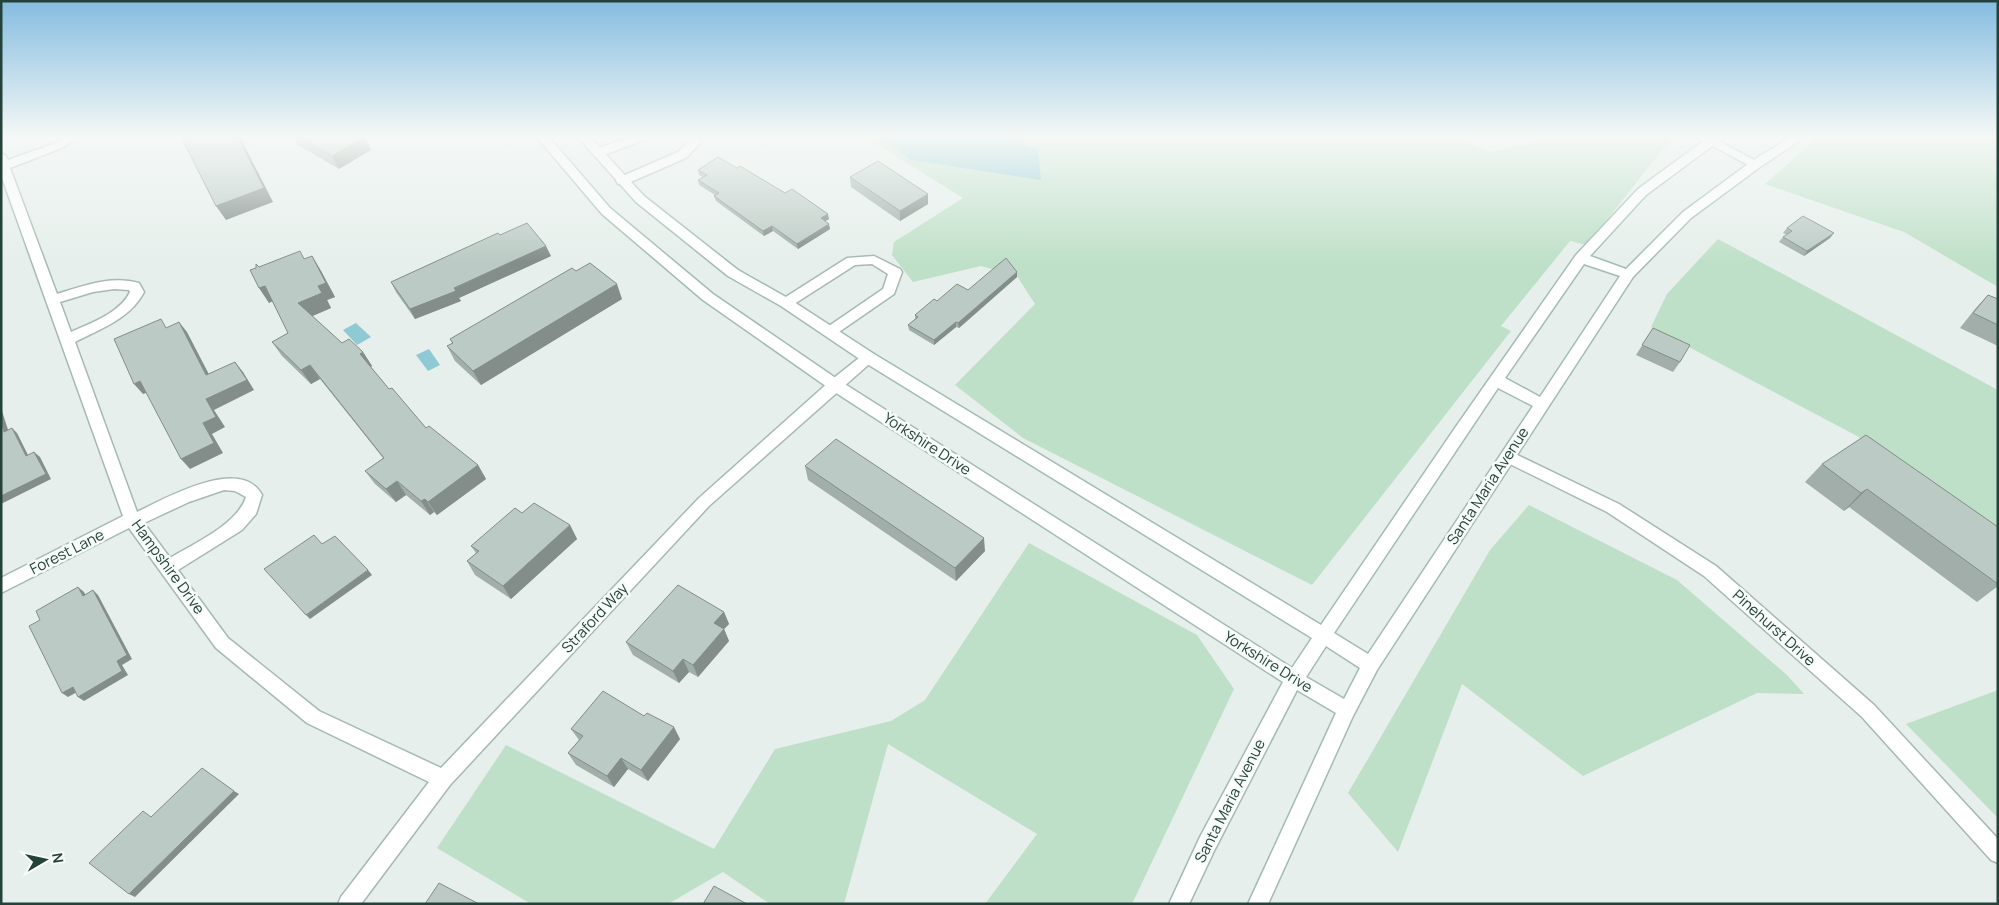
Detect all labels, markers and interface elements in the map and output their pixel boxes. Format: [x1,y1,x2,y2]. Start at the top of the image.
street label: Yorkshire Drive [879,407,976,480]
street label: Santa Maria Avenue [1442,423,1534,549]
street label: Hampshire Drive [127,515,210,619]
street label: Forest Lane [26,524,108,579]
street label: Straford Way [557,578,633,657]
street label: Pinehurst Drive [1728,585,1821,671]
street label: Yorkshire Drive [1220,626,1317,697]
street label: Santa Maria Avenue [1189,735,1270,866]
north arrow [20,835,70,885]
text: N [48,851,69,864]

